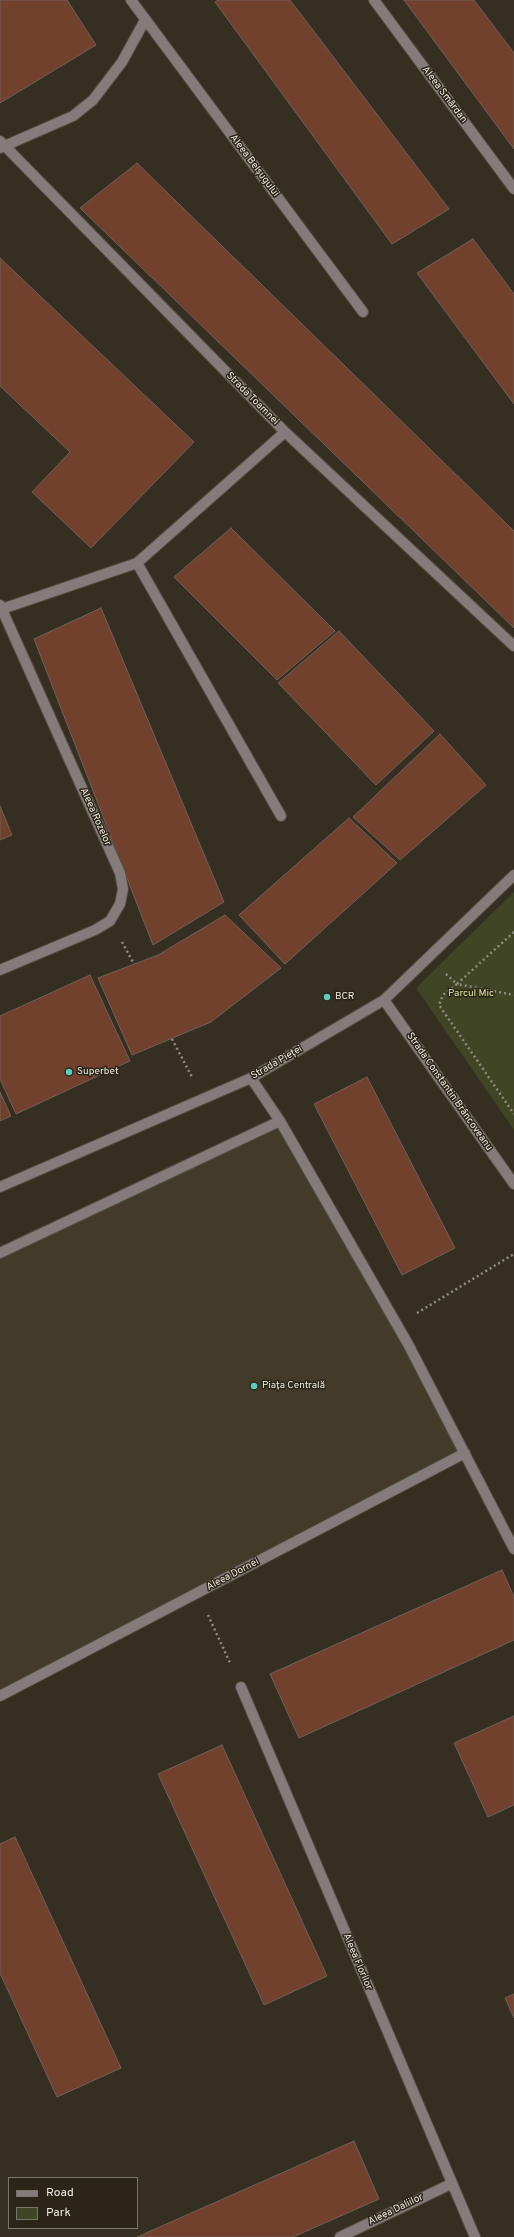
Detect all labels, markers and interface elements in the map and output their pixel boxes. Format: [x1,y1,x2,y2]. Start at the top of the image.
street label: Aleea Smârdan [419,64,469,126]
street label: Aleea Belșugului [227,133,281,199]
street label: Strada Toamnei [223,370,281,428]
street label: Aleea Rozelor [77,786,113,848]
park label: Parcul Mic [448,988,494,1000]
place label: BCR [335,991,354,1003]
marker: BCR [322,992,332,1002]
street label: Strada Constantin Brâncoveanu [404,1031,494,1153]
street label: Strada Pieței [249,1043,305,1083]
place label: Superbet [77,1066,119,1078]
marker: Superbet [64,1067,74,1077]
place label: Piața Centrală [262,1380,325,1392]
marker: Piața Centrală [249,1381,259,1391]
street label: Aleea Dornei [205,1556,261,1594]
street label: Aleea Florilor [340,1932,374,1992]
legend [8,2177,138,2229]
text: Road [46,2185,74,2201]
street label: Aleea Daliilor [367,2192,425,2228]
text: Park [46,2205,71,2221]

